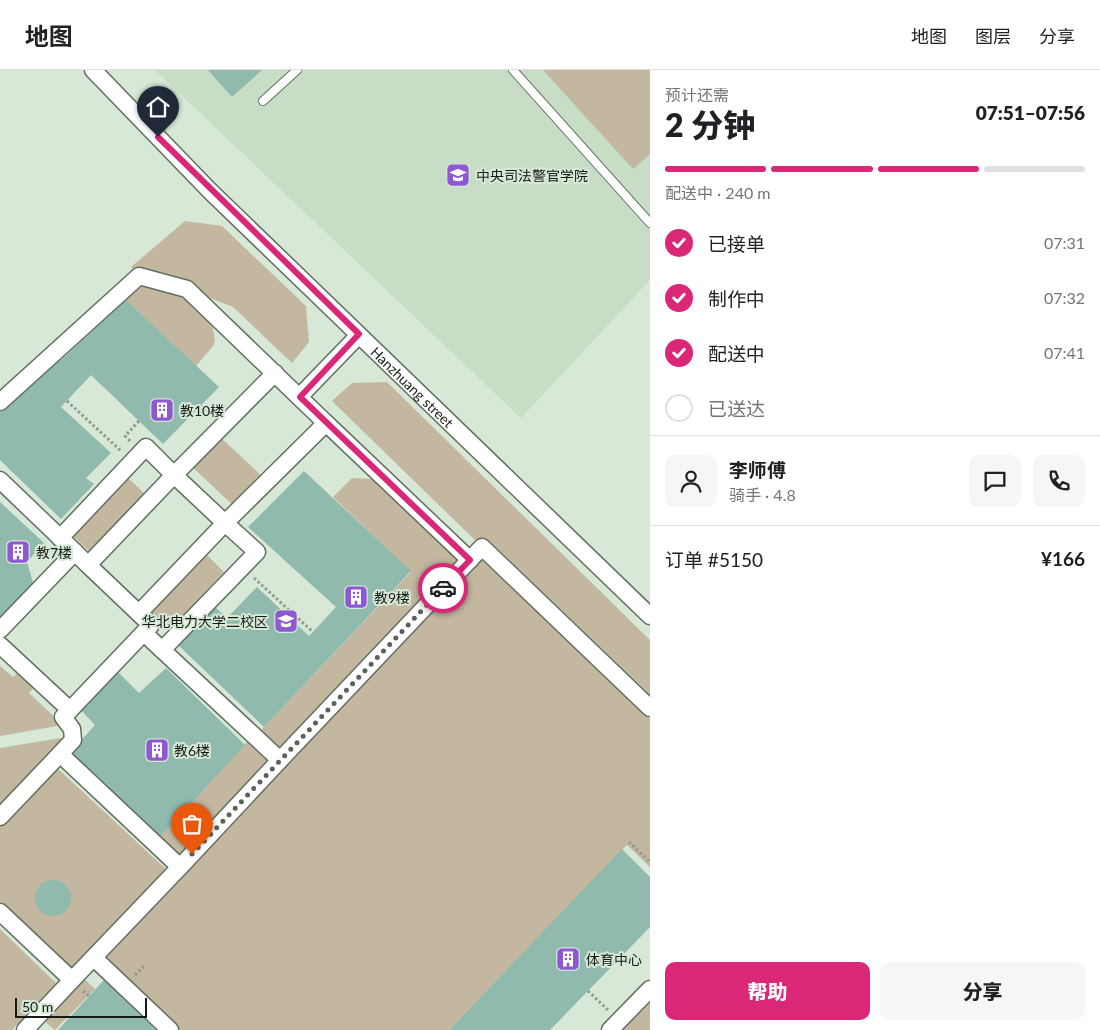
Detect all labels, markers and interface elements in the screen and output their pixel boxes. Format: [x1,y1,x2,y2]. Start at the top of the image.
text: 地图 [25,21,73,50]
text: 地图 [911,25,947,47]
text: 图层 [975,25,1011,47]
text: 分享 [1039,25,1075,47]
text: 预计还需 [665,85,729,104]
pin [137,86,179,137]
icon: home [144,93,172,121]
text: 07:51–07:56 [976,101,1085,124]
text: 2 分钟 [665,105,755,144]
school or university icon: 中央司法警官学院 [445,162,471,188]
place label: 中央司法警官学院 [476,167,588,184]
text: 配送中 · 240 m [665,183,770,202]
icon: check [665,229,693,257]
text: 已接单 [708,232,765,255]
text: 07:31 [1044,233,1085,252]
icon: check [665,284,693,312]
text: 制作中 [708,287,765,310]
text: 07:32 [1044,288,1085,307]
icon: check [665,339,693,367]
text: 配送中 [708,342,765,365]
street label: Hanzhuang street [368,343,458,431]
text: 07:41 [1044,343,1085,362]
building icon: 教10楼 [149,397,175,423]
text: 已送达 [708,397,765,420]
place label: 教10楼 [180,402,224,419]
button: person [665,455,717,507]
button: chat [969,455,1021,507]
button: phone [1033,455,1085,507]
text: 李师傅 [729,458,786,481]
text: 骑手 · 4.8 [729,485,796,504]
building icon: 教7楼 [5,539,31,565]
place label: 教7楼 [36,544,72,561]
text: ¥166 [1041,547,1085,570]
text: 订单 #5150 [665,548,763,571]
courier [418,563,468,613]
icon: car [429,574,457,602]
building icon: 教9楼 [343,584,369,610]
place label: 教9楼 [374,589,410,606]
school or university icon: 华北电力大学二校区 [273,608,299,634]
place label: 华北电力大学二校区 [142,613,268,630]
building icon: 教6楼 [144,737,170,763]
place label: 教6楼 [174,742,210,759]
pin [171,803,213,854]
icon: bag [178,810,206,838]
building icon: 体育中心 [555,946,581,972]
place label: 体育中心 [586,951,642,968]
button: 帮助 [665,962,870,1020]
button: 分享 [880,962,1085,1020]
scale bar [15,995,148,1018]
text: 50 m [22,998,53,1015]

